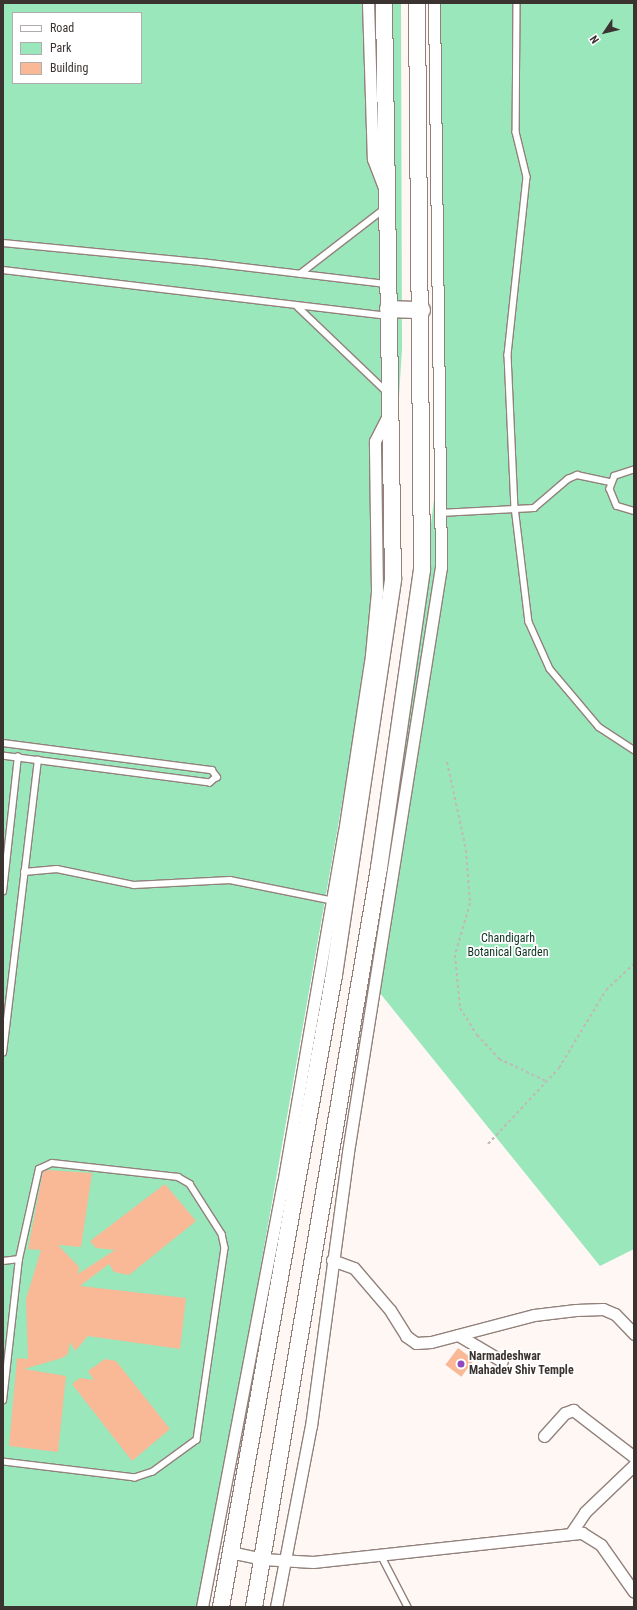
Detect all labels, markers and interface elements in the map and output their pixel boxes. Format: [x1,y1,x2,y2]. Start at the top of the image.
legend [12,12,142,84]
north arrow [585,12,625,52]
text: Road [50,21,74,35]
text: N [588,33,602,46]
text: Park [50,41,71,55]
text: Building [50,61,88,75]
park label: Chandigarh Botanical Garden [467,932,549,960]
place label: Narmadeshwar Mahadev Shiv Temple [469,1350,574,1378]
marker: Narmadeshwar Mahadev Shiv Temple [456,1359,466,1369]

